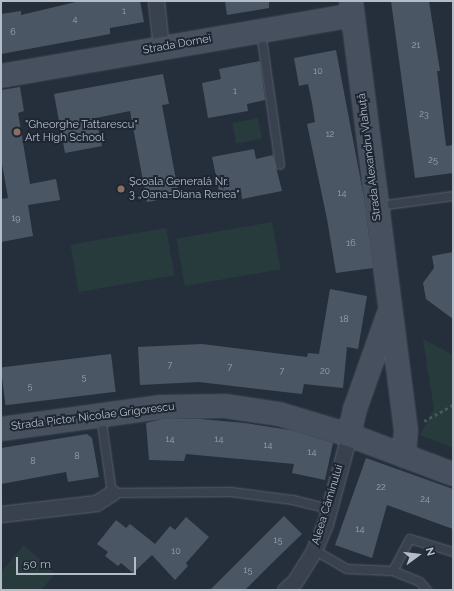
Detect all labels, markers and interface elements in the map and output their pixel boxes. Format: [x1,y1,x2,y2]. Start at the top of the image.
house number: 1 [122,6,126,16]
house number: 4 [73,14,77,24]
house number: 6 [10,27,16,37]
street label: Strada Dornei [142,32,212,58]
house number: 21 [412,40,420,50]
house number: 10 [313,66,323,76]
house number: 1 [233,86,237,96]
street label: Strada Alexandru Vlahuță [356,92,384,222]
house number: 23 [419,109,429,119]
place label: "Gheorghe Tattarescu" Art High School [25,119,138,145]
marker: "Gheorghe Tattarescu" Art High School [12,127,22,137]
house number: 12 [326,129,334,139]
house number: 25 [428,155,438,165]
place label: Școala Generală Nr. 3 „Oana-Diana Renea" [129,176,239,202]
marker: Școala Generală Nr. 3 „Oana-Diana Renea" [116,184,126,194]
house number: 14 [338,188,346,198]
house number: 19 [11,213,21,223]
house number: 16 [346,238,356,248]
house number: 18 [339,314,349,324]
house number: 7 [168,360,172,370]
house number: 7 [228,362,232,372]
house number: 7 [280,366,284,376]
house number: 20 [320,366,330,376]
house number: 5 [82,372,86,382]
house number: 5 [28,381,32,391]
street label: Strada Pictor Nicolae Grigorescu [10,400,176,434]
house number: 14 [166,434,174,444]
house number: 14 [215,434,223,444]
house number: 14 [264,440,272,450]
house number: 14 [308,447,316,457]
house number: 8 [74,451,80,461]
house number: 8 [30,456,36,466]
street label: Aleea Căminului [310,463,346,547]
house number: 22 [376,482,386,492]
house number: 24 [420,494,430,504]
house number: 14 [356,524,364,534]
house number: 15 [274,535,282,545]
north arrow [398,535,438,575]
house number: 10 [171,546,181,556]
text: N [423,546,437,558]
scale bar [18,549,138,575]
text: 50 m [23,557,51,571]
house number: 15 [244,565,252,575]

